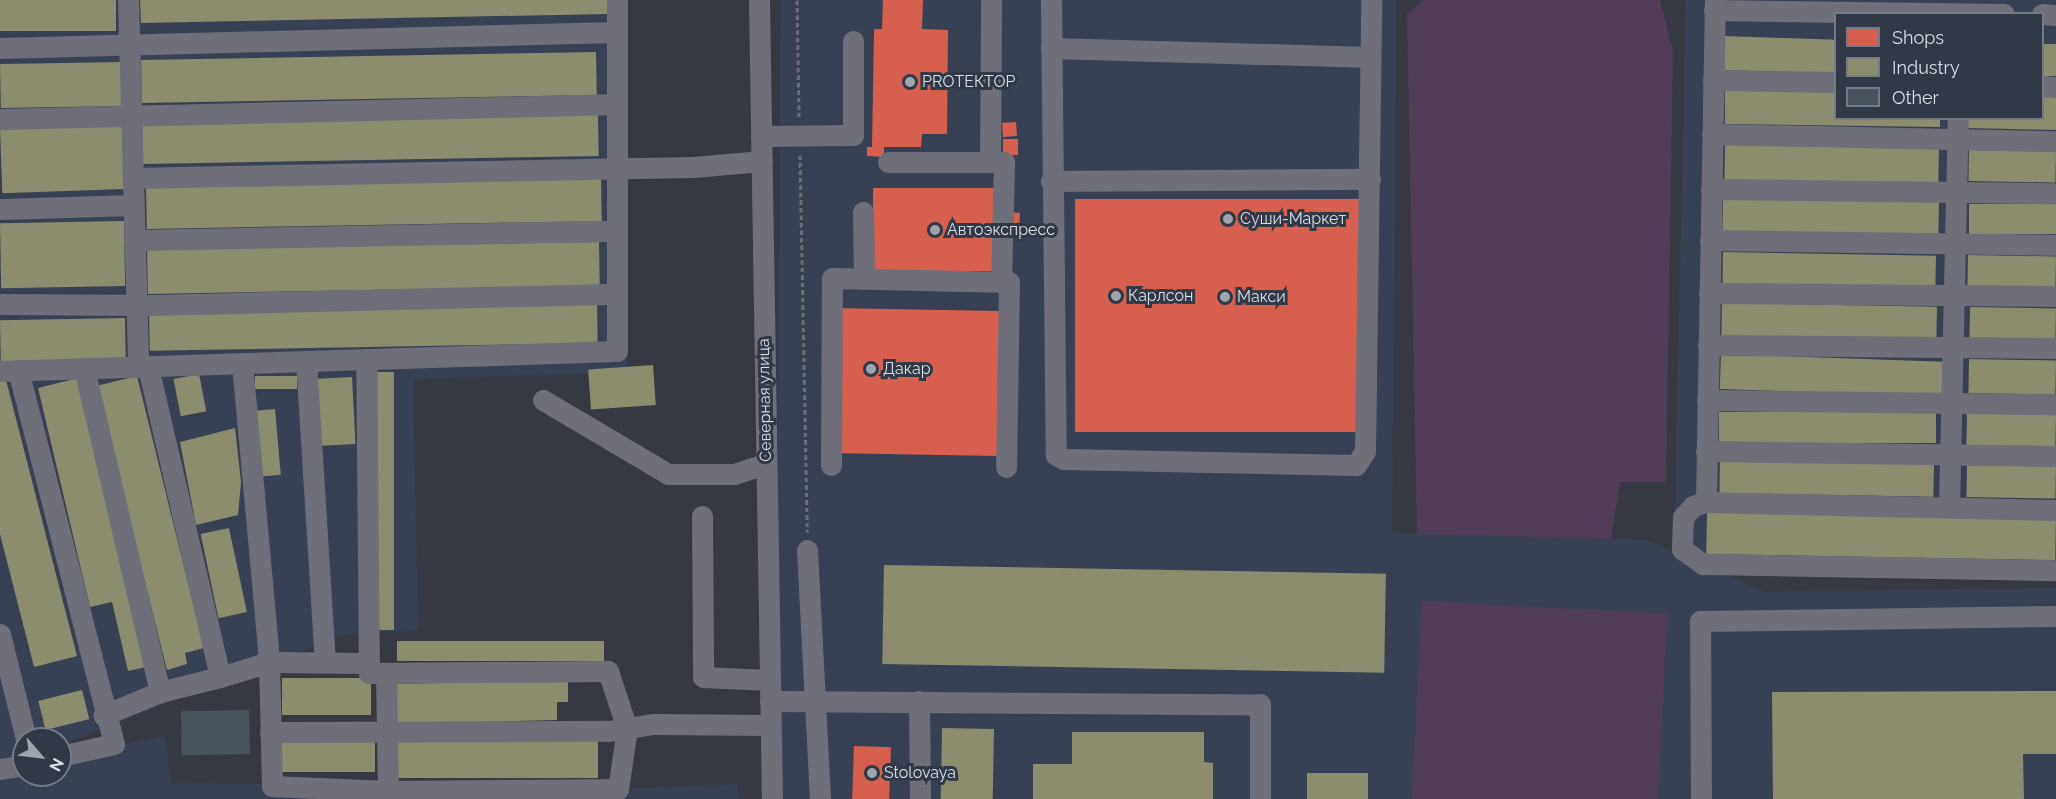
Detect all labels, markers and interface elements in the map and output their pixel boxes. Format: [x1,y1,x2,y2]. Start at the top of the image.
legend [1834,12,2044,120]
text: Shops [1892,27,1944,48]
text: Industry [1892,57,1960,78]
place label: PROТЕКТОР [922,72,1015,92]
marker: PROТЕКТОР [903,75,917,89]
text: Other [1892,87,1939,108]
place label: Суши-Маркет [1240,209,1346,229]
marker: Суши-Маркет [1221,212,1235,226]
place label: Автоэкспресс [947,220,1055,240]
marker: Автоэкспресс [928,223,942,237]
place label: Карлсон [1128,286,1193,306]
place label: Макси [1237,287,1286,307]
marker: Карлсон [1109,289,1123,303]
marker: Макси [1218,290,1232,304]
street label: Северная улица [754,338,776,462]
place label: Дакар [883,359,931,379]
marker: Дакар [864,362,878,376]
north arrow [12,727,72,787]
text: N [45,755,68,775]
place label: Stolovaya [884,763,956,783]
marker: Stolovaya [865,766,879,780]

